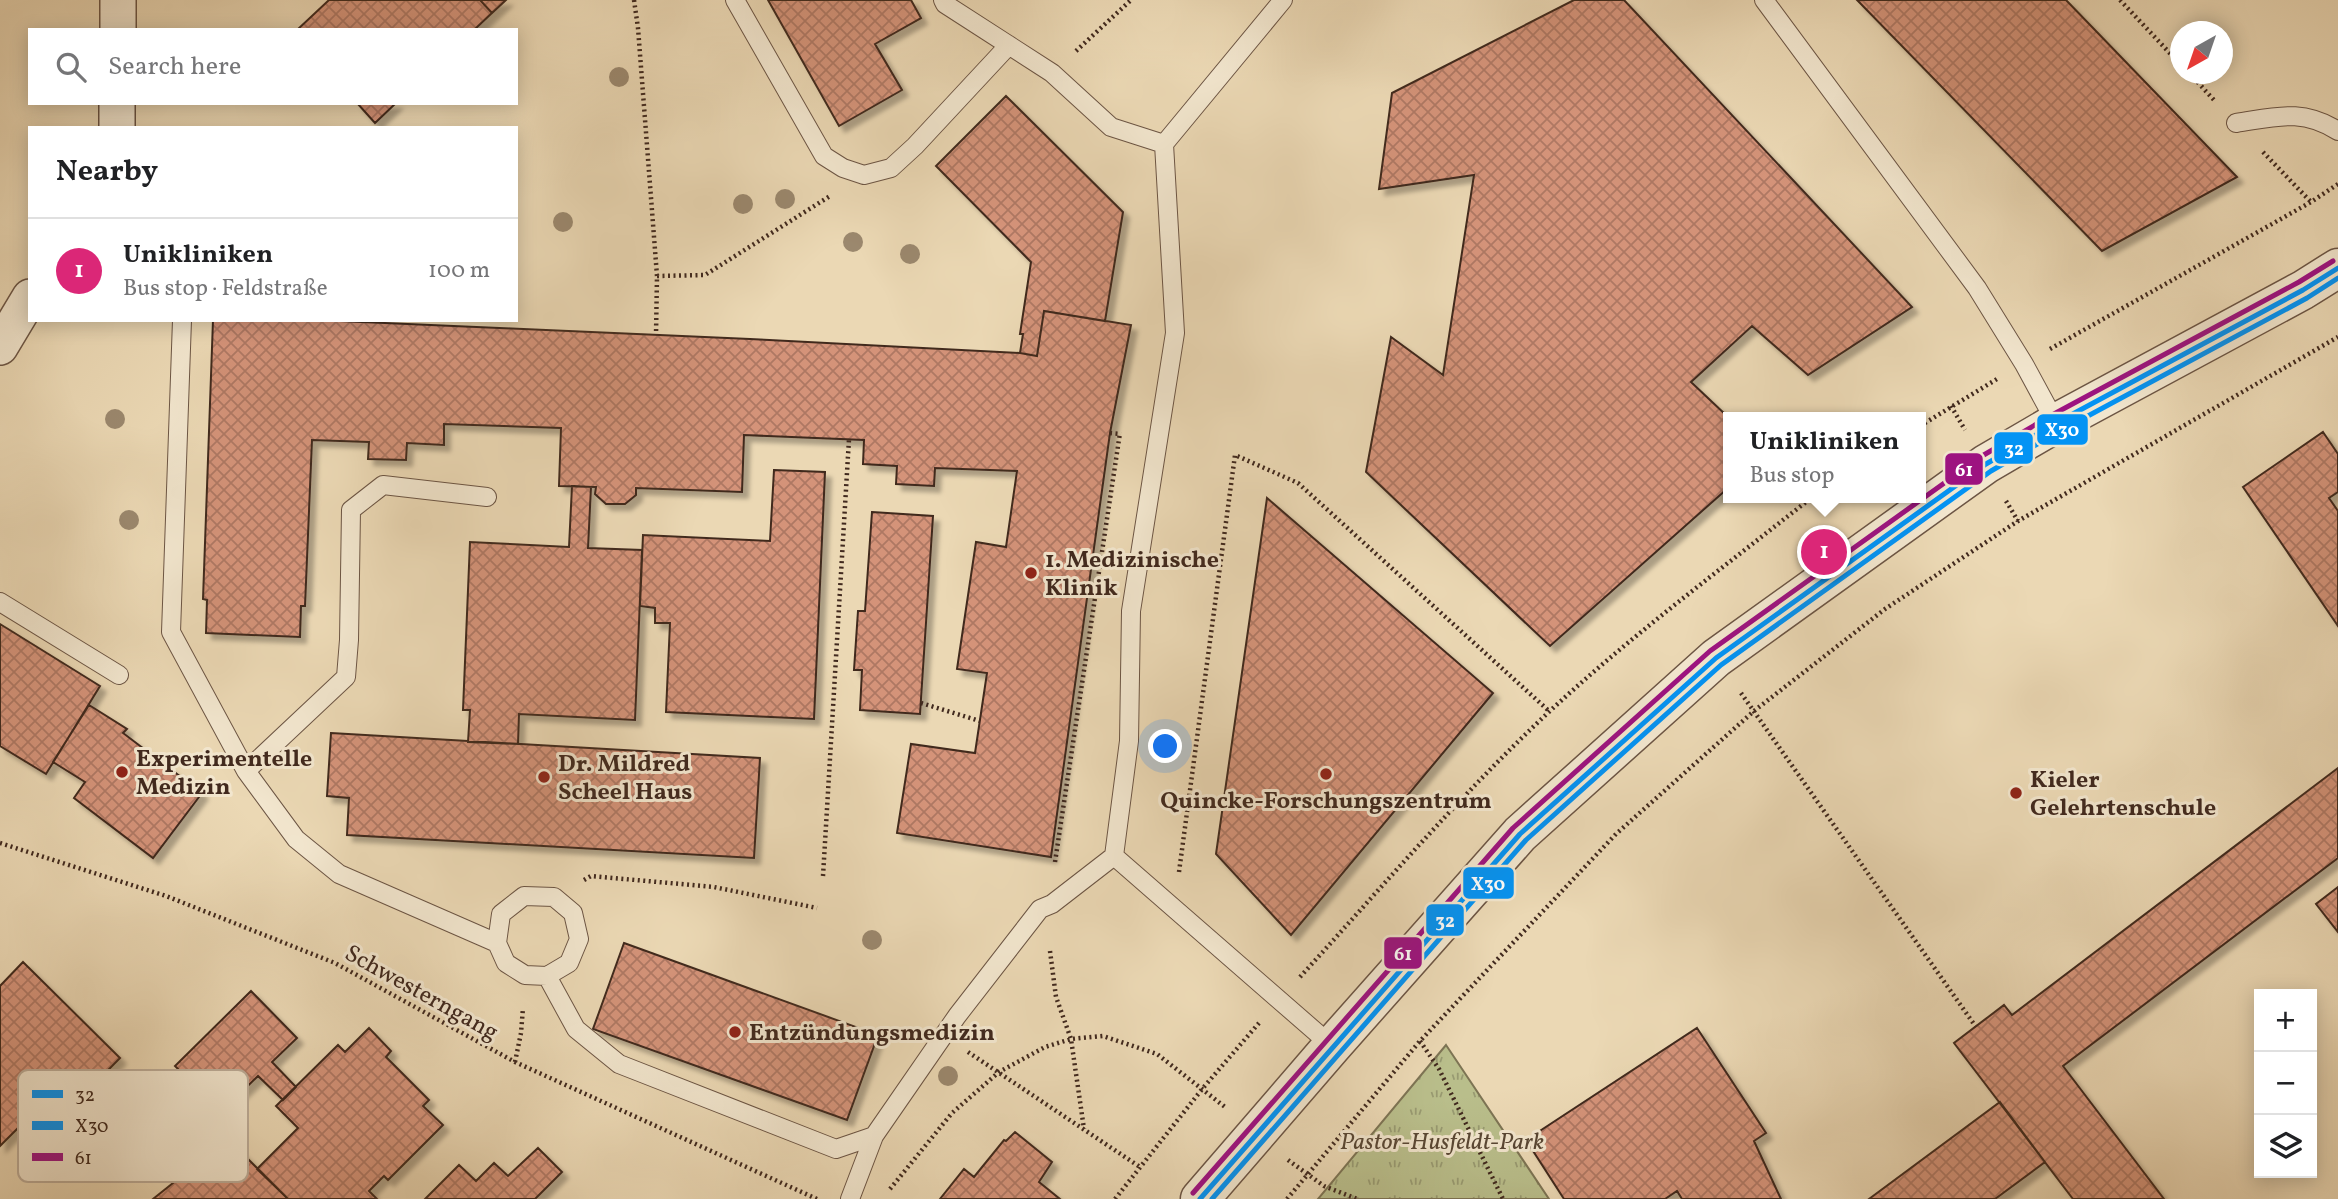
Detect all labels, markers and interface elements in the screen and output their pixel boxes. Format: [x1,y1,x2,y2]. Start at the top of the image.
north arrow [2170,21,2233,84]
search box [28,28,518,105]
icon: search [52,48,90,86]
text: Search here [108,49,241,85]
text: Nearby [56,151,158,193]
text: Unikliniken [123,237,273,273]
text: 1 [74,255,84,287]
text: 100 m [428,255,490,287]
text: Bus stop · Feldstraße [123,273,328,305]
popup [1723,412,1926,503]
line badge: X30 [2036,413,2089,446]
text: X30 [2045,418,2079,444]
text: Unikliniken [1749,424,1900,460]
line badge: 32 [1993,431,2034,465]
text: 32 [2004,437,2024,463]
line badge: 61 [1944,452,1984,486]
text: 61 [1955,458,1973,484]
text: Bus stop [1749,460,1834,492]
pin: 1 [1801,526,1847,578]
place label: 1. Medizinische Klinik [1045,544,1219,606]
marker: 1. Medizinische Klinik [1023,565,1039,581]
your location [1148,729,1182,763]
place label: Experimentelle Medizin [136,743,312,805]
place label: Dr. Mildred Scheel Haus [558,748,692,810]
marker: Experimentelle Medizin [114,764,130,780]
place label: Kieler Gelehrtenschule [2030,764,2216,826]
marker: Quincke-Forschungszentrum [1318,766,1334,782]
marker: Dr. Mildred Scheel Haus [536,769,552,785]
place label: Quincke-Forschungszentrum [1160,785,1492,819]
marker: Kieler Gelehrtenschule [2008,785,2024,801]
line badge: X30 [1462,866,1515,900]
text: X30 [1471,872,1505,898]
line badge: 32 [1425,903,1465,937]
text: 32 [1435,909,1455,935]
line badge: 61 [1383,936,1423,970]
street label: Schwesterngang [338,937,504,1050]
text: 61 [1394,942,1412,968]
map controls [2254,989,2317,1178]
button: + [2254,989,2317,1052]
place label: Entzündungsmedizin [749,1017,995,1051]
marker: Entzündungsmedizin [727,1024,743,1040]
button: − [2254,1052,2317,1115]
legend [18,1070,248,1182]
text: 32 [75,1083,95,1109]
text: X30 [75,1114,108,1140]
button: layers [2254,1115,2317,1178]
park label: Pastor-Husfeldt-Park [1340,1126,1544,1160]
text: 61 [75,1146,92,1172]

